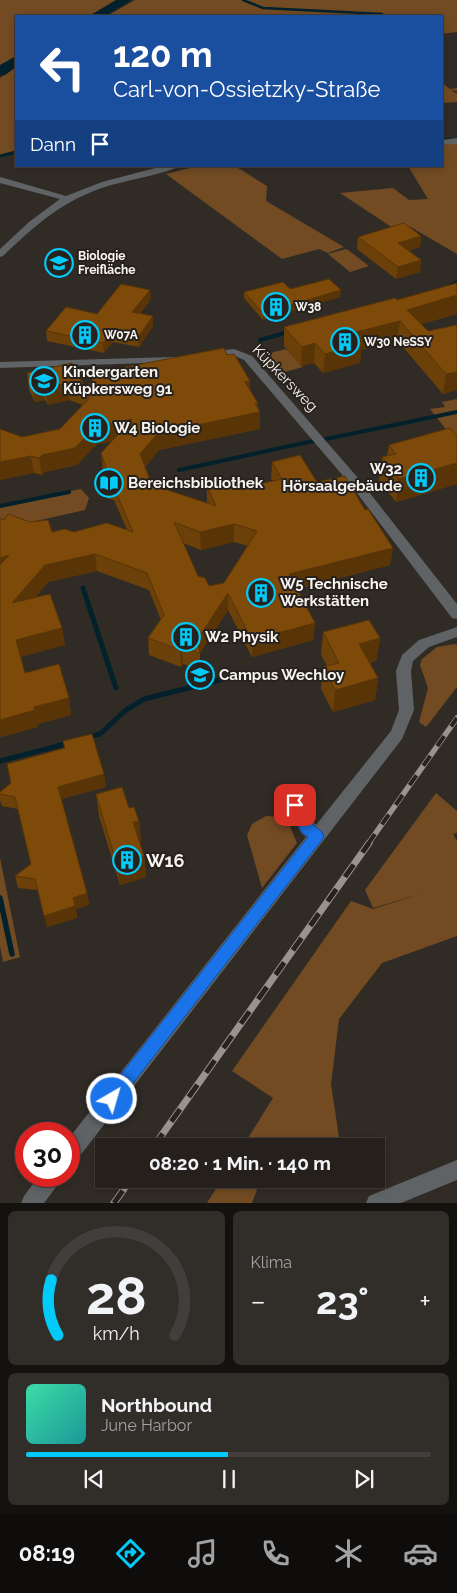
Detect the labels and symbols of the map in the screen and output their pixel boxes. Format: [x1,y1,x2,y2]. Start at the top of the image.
school or university icon: Biologie Freifläche [44,248,74,278]
place label: Biologie Freifläche [78,249,135,277]
building icon: W38 [261,292,291,322]
place label: W38 [295,300,321,314]
building icon: W07A [70,320,100,350]
building icon: W30 NeSSY [330,327,360,357]
place label: W07A [104,328,139,342]
place label: W30 NeSSY [364,335,432,349]
street label: Küpkersweg [249,341,321,415]
place label: Kindergarten Küpkersweg 91 [63,363,173,398]
school or university icon: Kindergarten Küpkersweg 91 [29,366,59,396]
building icon: W4 Biologie [80,413,110,443]
place label: W4 Biologie [114,419,200,437]
place label: W32 Hörsaalgebäude [282,460,402,495]
building icon: W32 Hörsaalgebäude [406,463,436,493]
library icon: Bereichsbibliothek [94,468,124,498]
place label: Bereichsbibliothek [128,474,264,492]
place label: W5 Technische Werkstätten [280,575,388,610]
building icon: W5 Technische Werkstätten [246,578,276,608]
building icon: W2 Physik [171,622,201,652]
place label: W2 Physik [205,628,279,646]
school or university icon: Campus Wechloy [185,660,215,690]
place label: Campus Wechloy [219,666,345,684]
pin [274,784,316,826]
building icon: W16 [112,845,142,875]
place label: W16 [146,850,184,871]
position arrow [85,1072,137,1124]
speed limit sign: 30 [15,1122,80,1187]

